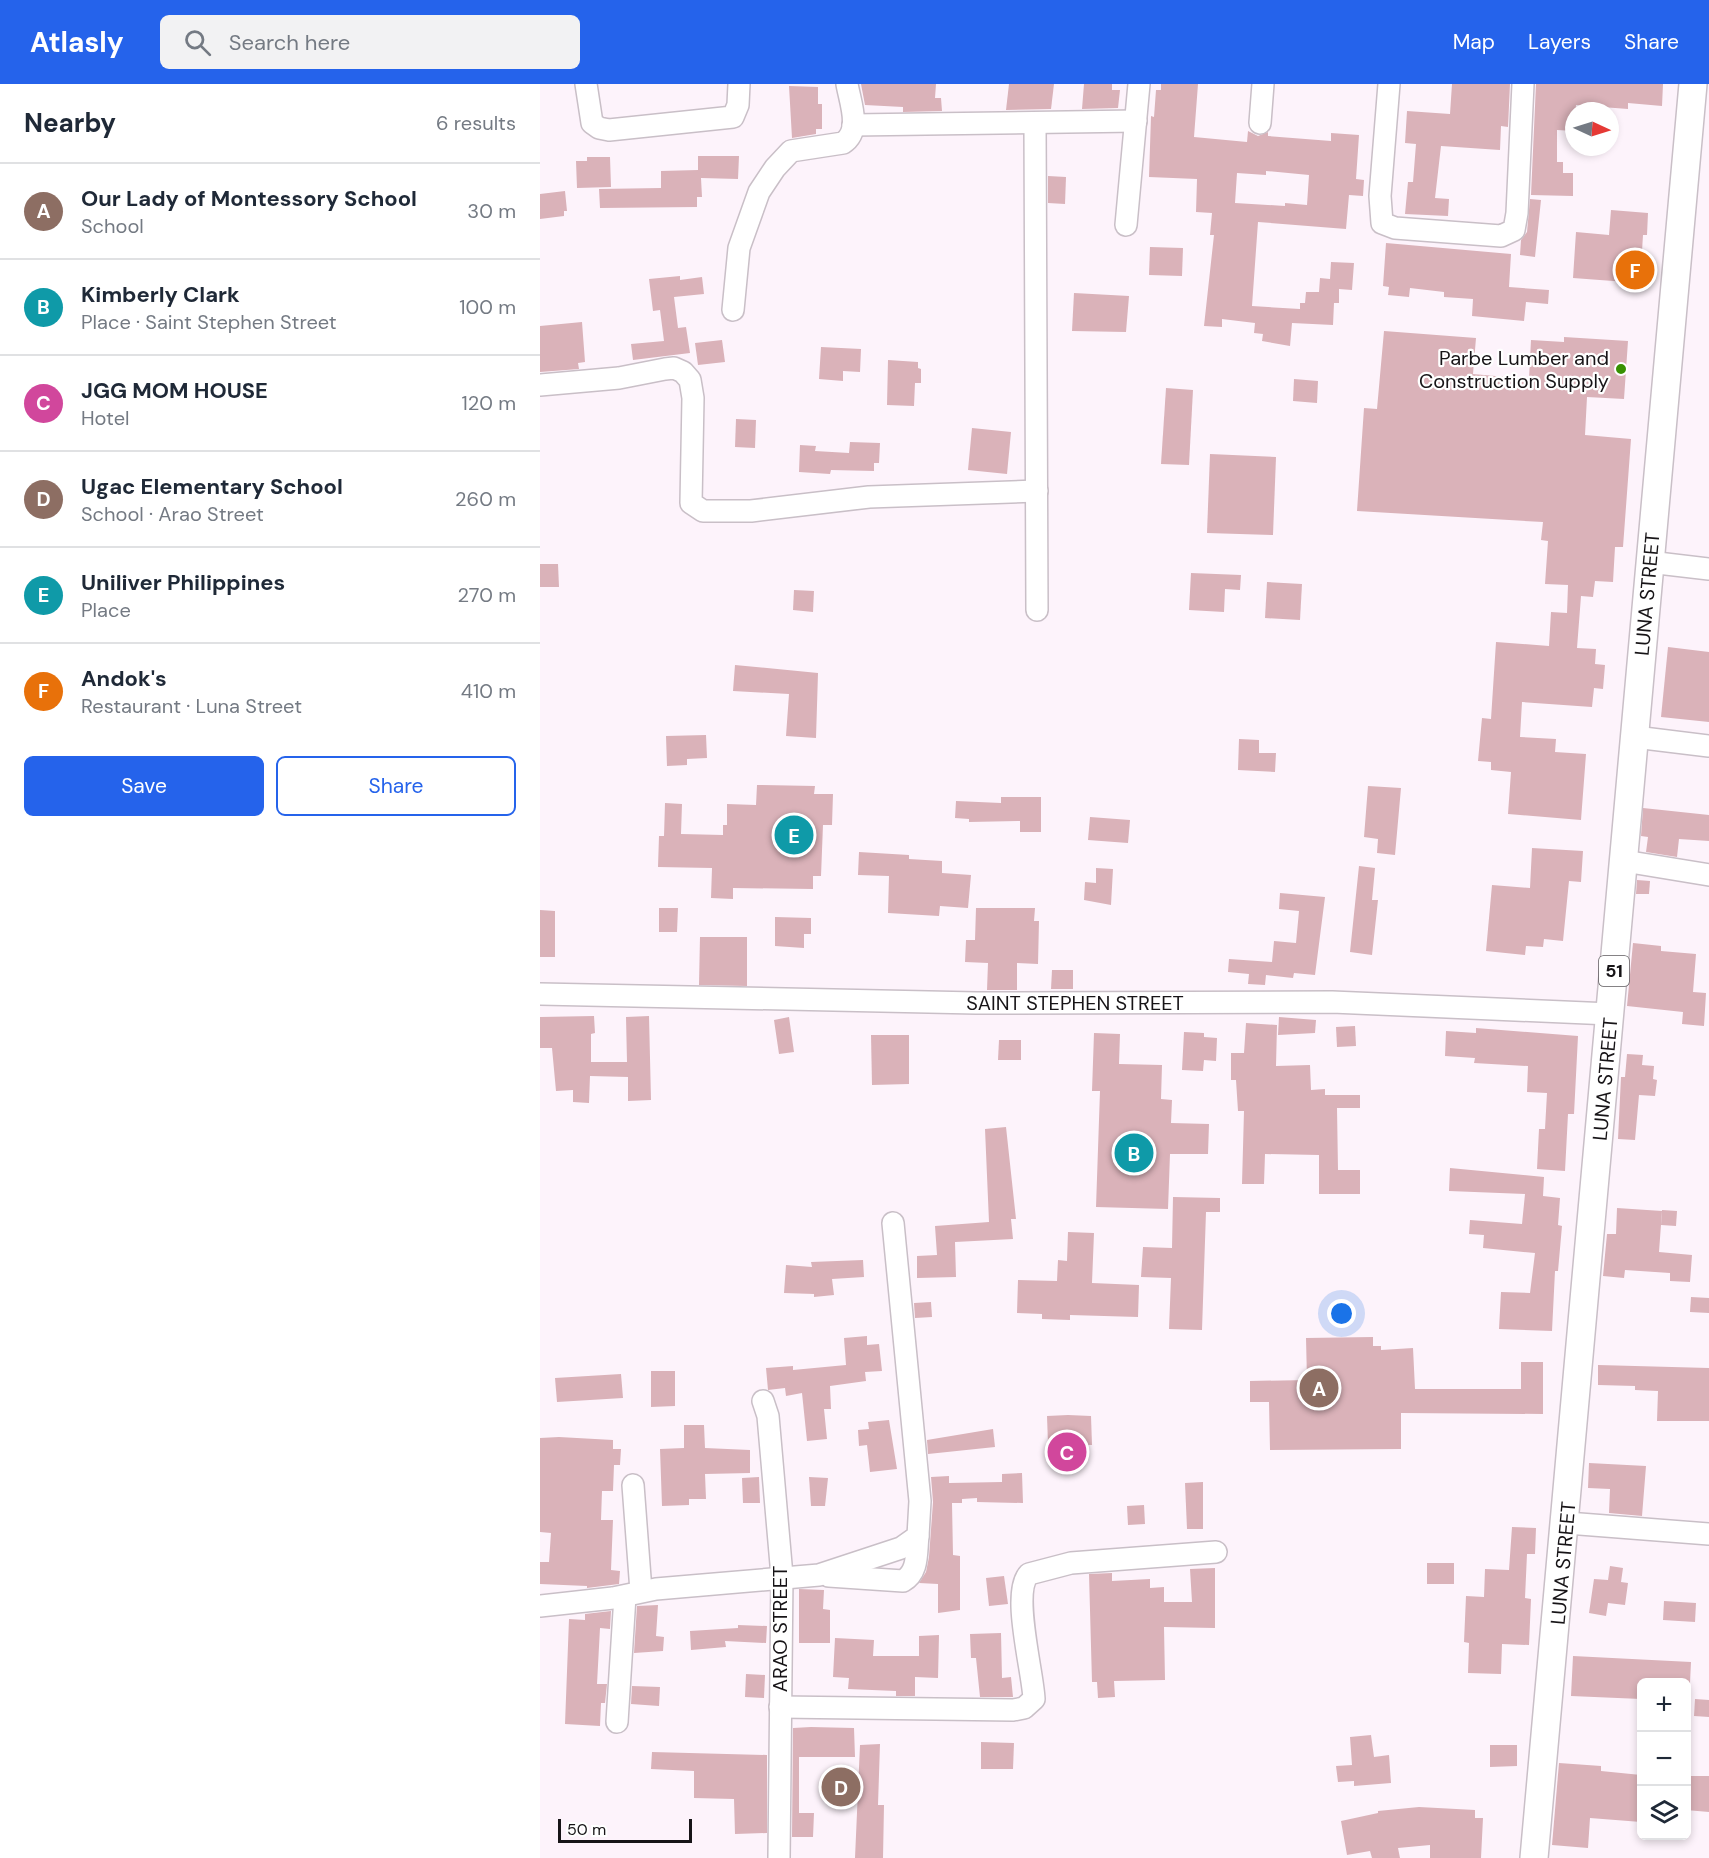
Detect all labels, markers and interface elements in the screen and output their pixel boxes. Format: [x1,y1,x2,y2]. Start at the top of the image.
search box [160,15,580,69]
text: Atlasly [30,24,124,61]
icon: search [181,26,214,59]
text: Search here [229,28,350,57]
text: Map [1453,28,1495,56]
text: Layers [1528,28,1591,56]
text: Share [1624,28,1679,56]
north arrow [1565,102,1619,156]
text: Nearby [24,106,116,140]
text: 6 results [436,110,516,136]
text: Our Lady of Montessory School [81,184,417,213]
text: A [36,198,51,224]
text: 30 m [467,198,516,224]
text: School [81,213,144,239]
pin: F [1616,248,1654,292]
text: Kimberly Clark [81,280,240,309]
text: B [37,294,50,320]
text: 100 m [459,294,516,320]
text: Place · Saint Stephen Street [81,309,337,335]
place label: Parbe Lumber and Construction Supply [1419,345,1609,394]
marker: Parbe Lumber and Construction Supply [1614,362,1628,376]
text: JGG MOM HOUSE [81,376,268,405]
text: C [36,390,51,416]
text: 120 m [462,390,516,416]
text: Hotel [81,405,129,431]
text: Ugac Elementary School [81,472,343,501]
text: D [36,486,51,512]
text: 260 m [455,486,516,512]
text: School · Arao Street [81,501,264,527]
street label: LUNA STREET [1629,531,1665,657]
text: Uniliver Philippines [81,568,285,597]
text: E [38,582,49,608]
text: 270 m [458,582,516,608]
text: Place [81,597,131,623]
text: Andok's [81,664,167,693]
text: F [38,678,49,704]
text: 410 m [461,678,516,704]
text: Restaurant · Luna Street [81,693,302,719]
button: Save [24,756,264,816]
button: Share [276,756,516,816]
pin: E [774,812,814,858]
road number: 51 [1599,956,1629,986]
street label: SAINT STEPHEN STREET [966,990,1184,1016]
street label: LUNA STREET [1587,1016,1623,1142]
pin: B [1114,1130,1154,1176]
your location [1327,1299,1356,1328]
pin: A [1300,1366,1338,1410]
pin: C [1048,1430,1086,1474]
street label: LUNA STREET [1545,1500,1581,1626]
street label: ARAO STREET [767,1566,793,1692]
map controls [1637,1678,1691,1840]
button: + [1637,1678,1691,1732]
button: − [1637,1732,1691,1786]
pin: D [822,1764,860,1810]
button: layers [1637,1786,1691,1840]
scale bar [558,1816,692,1844]
text: 50 m [567,1819,606,1840]

